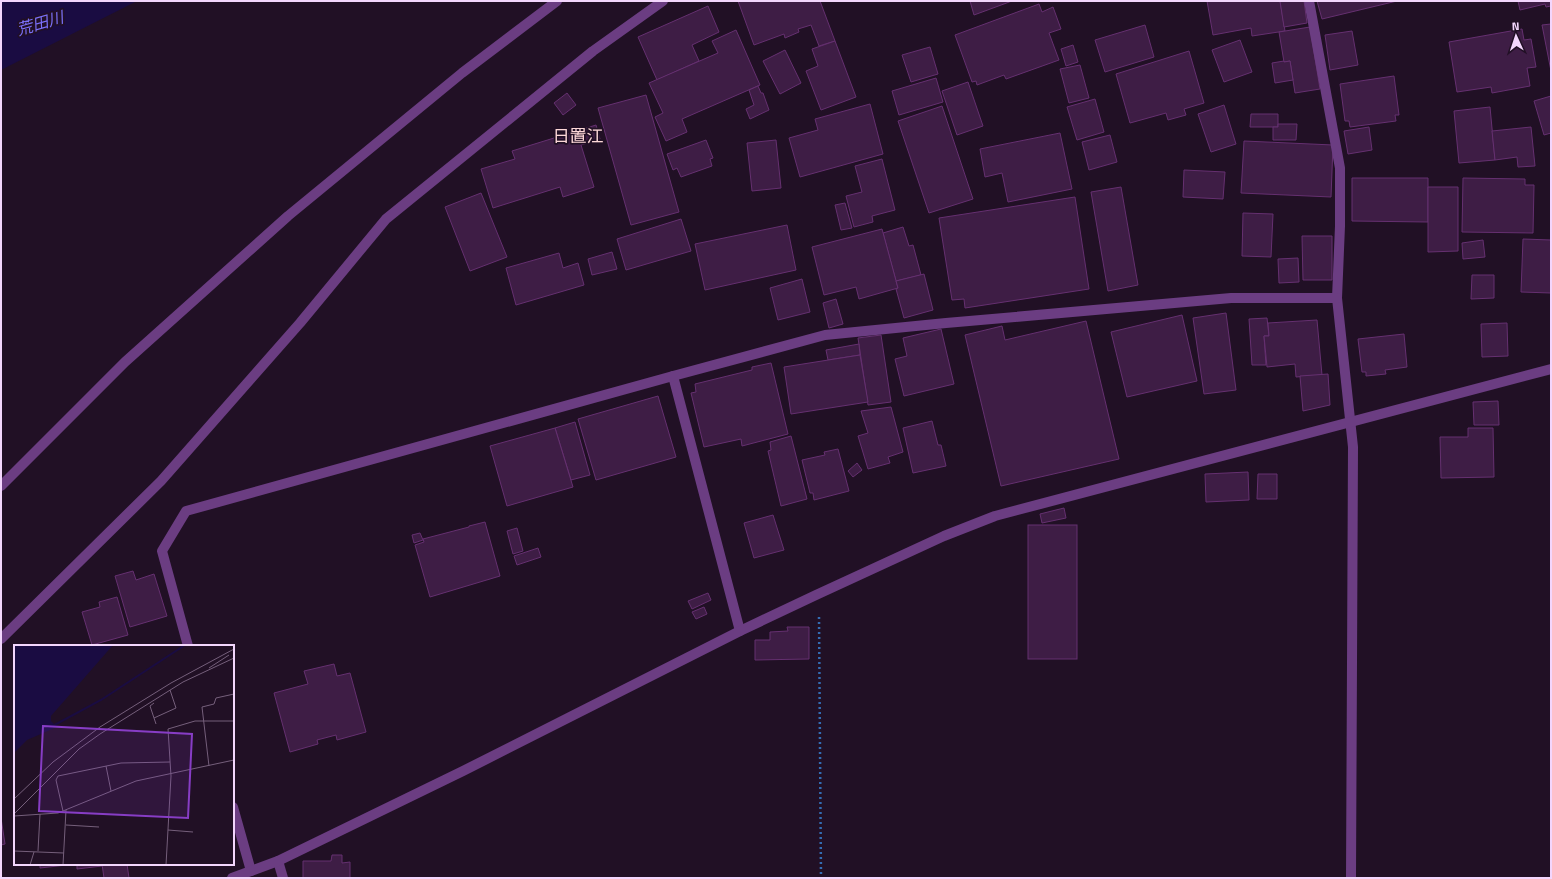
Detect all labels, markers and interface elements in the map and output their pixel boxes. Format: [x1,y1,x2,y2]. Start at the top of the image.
water label: 荒田川 [14,4,68,41]
north arrow [1496,16,1536,56]
text: N [1511,18,1520,34]
district label: 日置江 [553,123,604,149]
inset map [14,645,234,865]

